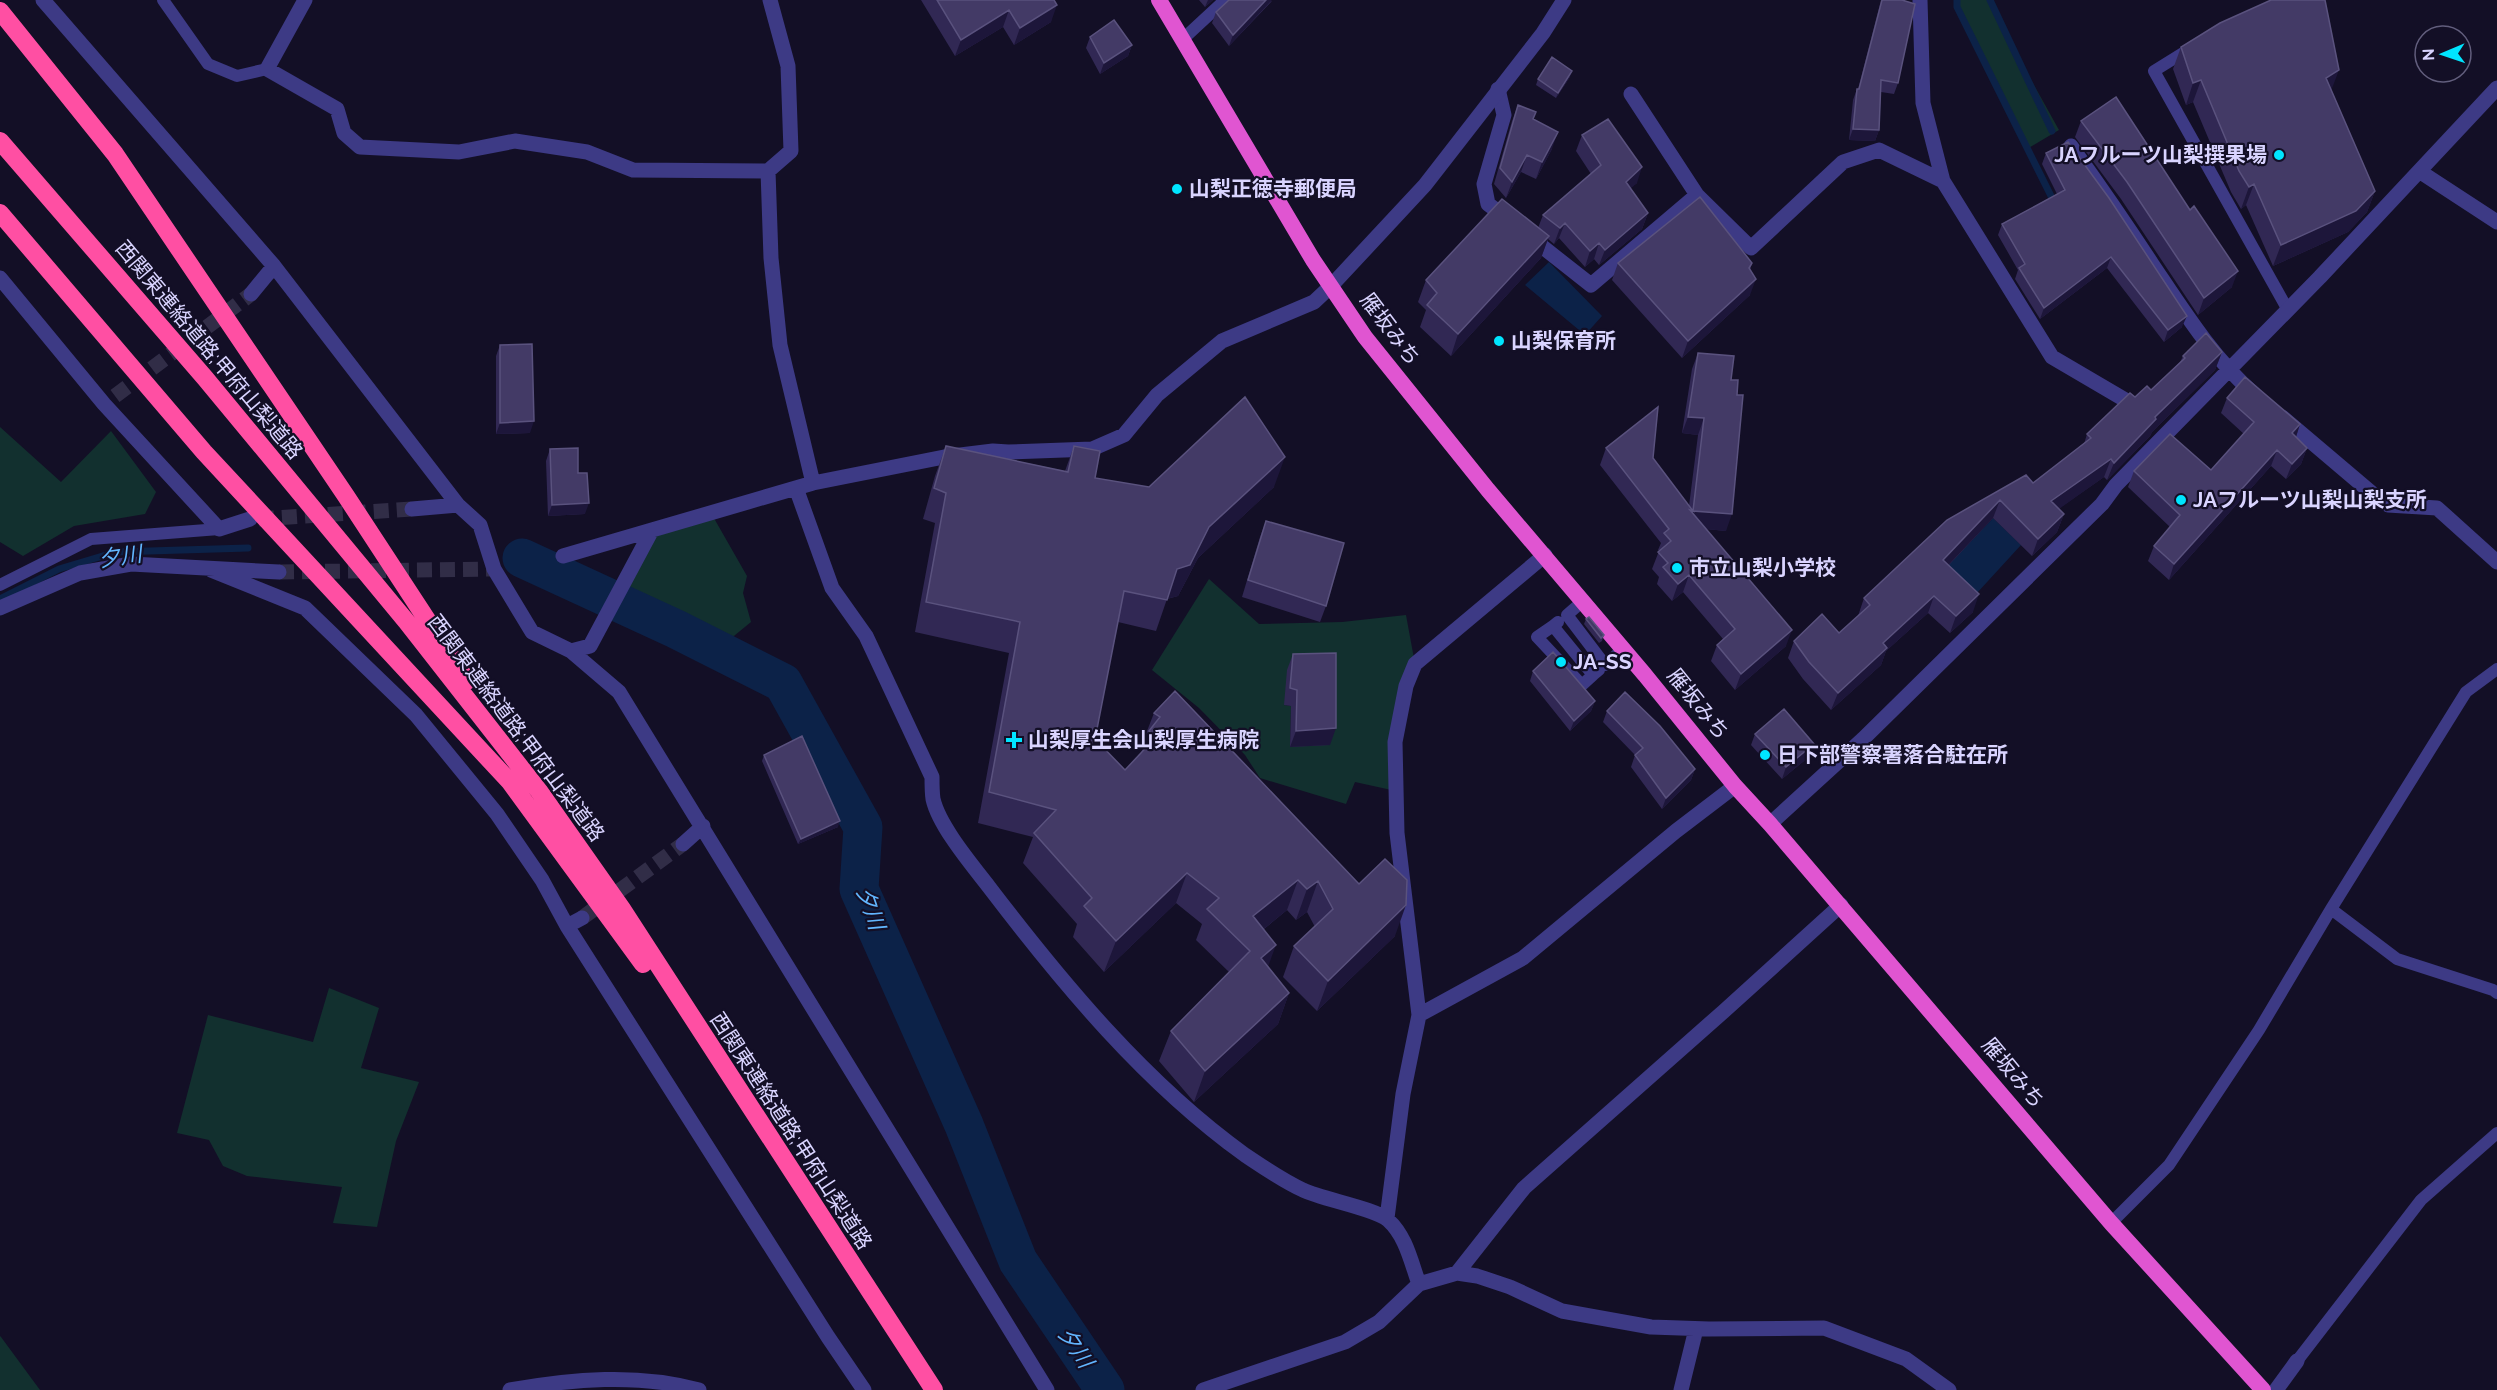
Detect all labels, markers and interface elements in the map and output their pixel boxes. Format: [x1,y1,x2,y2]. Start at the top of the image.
north arrow [2413,24,2473,84]
text: N [2419,48,2438,61]
place label: JAフルーツ山梨撰果場 [2054,142,2267,167]
marker: JAフルーツ山梨撰果場 [2272,148,2286,162]
place label: 山梨正徳寺郵便局 [1189,176,1357,201]
marker: 山梨正徳寺郵便局 [1170,182,1184,196]
street label: 西関東連絡道路;甲府山梨道路 [111,235,308,464]
street label: 雁坂みち [1355,288,1426,370]
place label: 山梨保育所 [1511,328,1616,353]
marker: 山梨保育所 [1492,334,1506,348]
place label: JAフルーツ山梨山梨支所 [2193,487,2427,512]
marker: JAフルーツ山梨山梨支所 [2174,493,2188,507]
water label: 夕川 [96,540,146,572]
place label: 市立山梨小学校 [1689,555,1836,580]
marker: 市立山梨小学校 [1670,561,1684,575]
street label: 西関東連絡道路;甲府山梨道路 [423,609,610,846]
place label: JA-SS [1573,649,1632,674]
marker: JA-SS [1554,655,1568,669]
street label: 雁坂みち [1662,663,1735,744]
place label: 山梨厚生会山梨厚生病院 [1028,727,1259,752]
marker: 山梨厚生会山梨厚生病院 [1005,731,1023,749]
place label: 日下部警察署落合駐在所 [1777,742,2008,767]
marker: 日下部警察署落合駐在所 [1758,748,1772,762]
water label: 夕川 [852,883,891,935]
street label: 西関東連絡道路;甲府山梨道路 [705,1008,877,1254]
street label: 雁坂みち [1977,1032,2050,1113]
water label: 夕川 [1053,1321,1100,1374]

